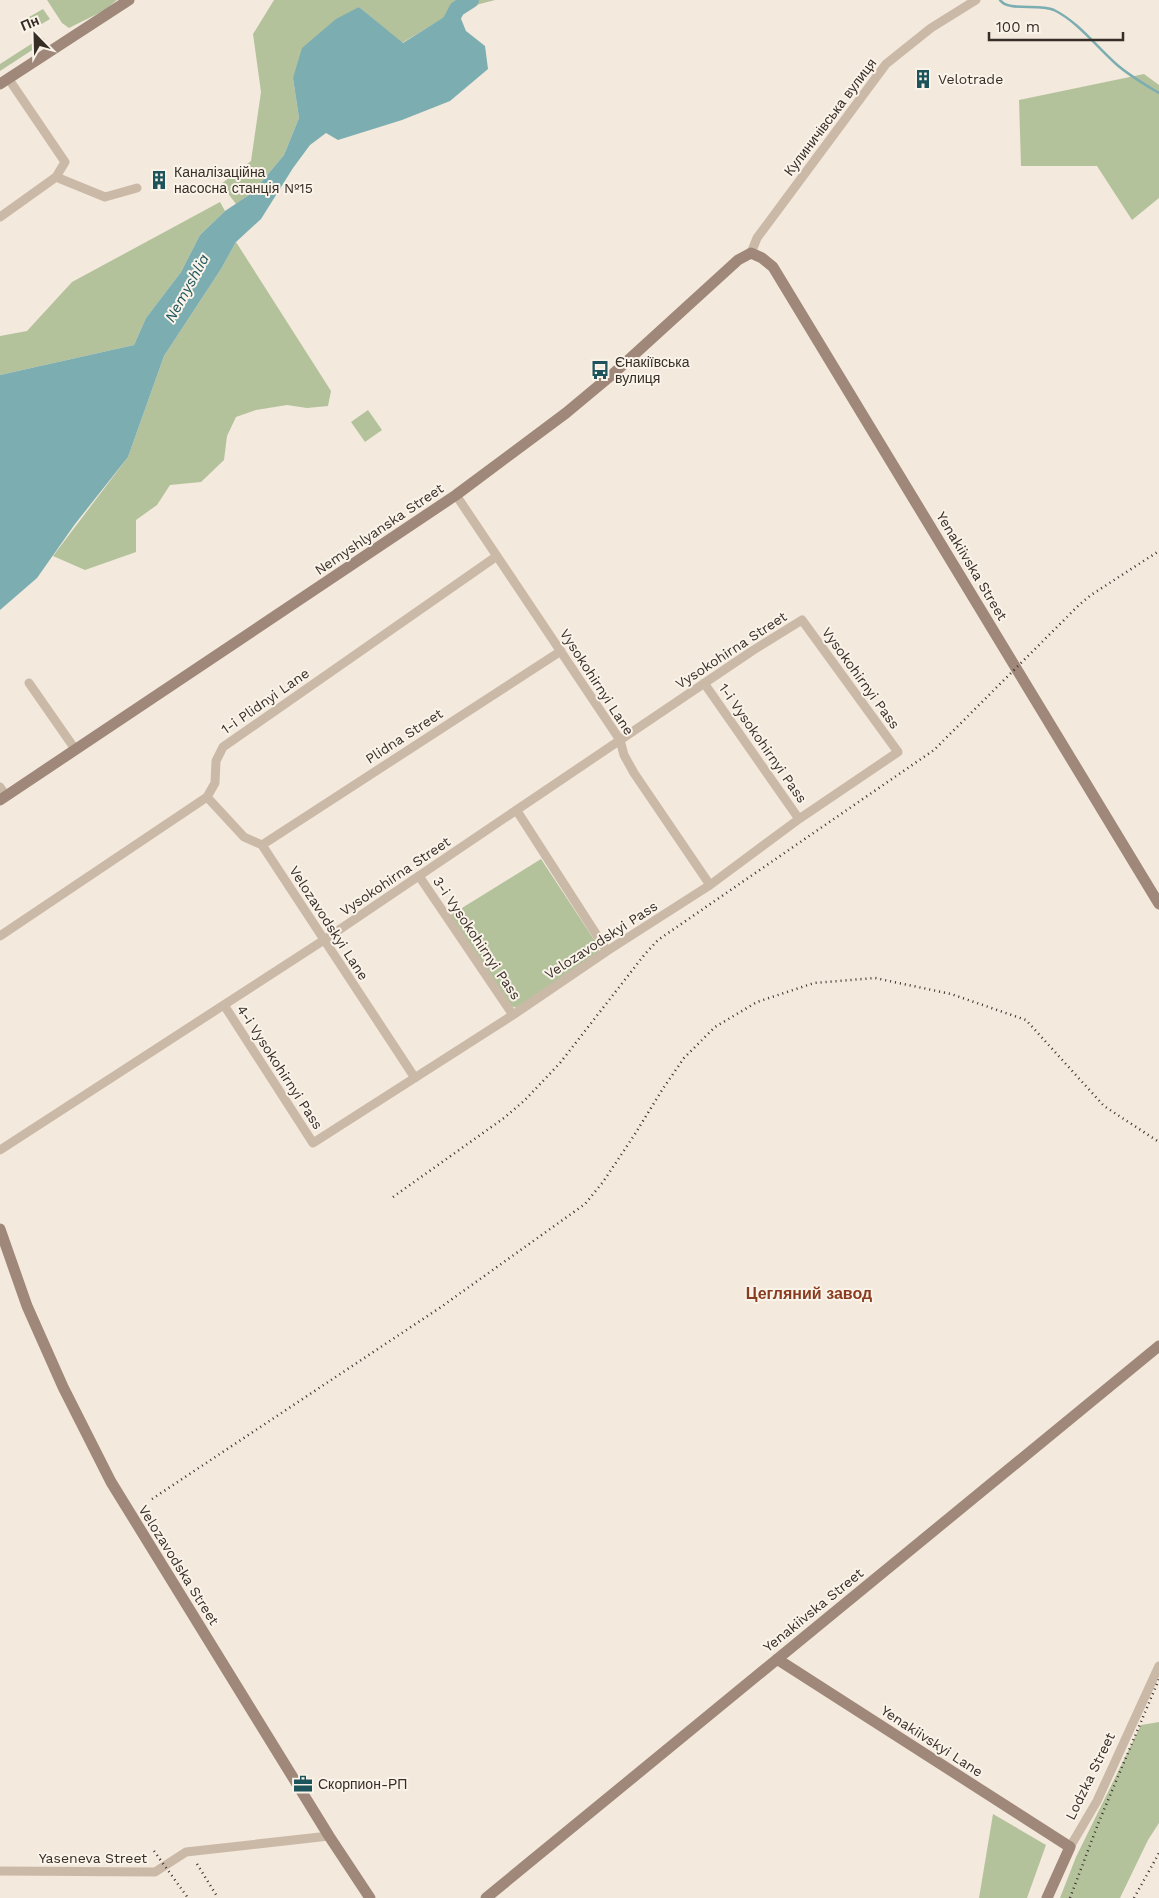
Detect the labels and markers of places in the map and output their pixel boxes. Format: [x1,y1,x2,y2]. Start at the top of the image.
building icon: Velotrade [912,68,934,90]
place label: Velotrade [938,71,1003,87]
place label: Каналізаційна насосна станція №15 [174,164,313,196]
building icon: Каналізаційна насосна станція №15 [148,169,170,191]
place label: Єнакіївська вулиця [615,354,690,386]
bus stop icon: Єнакіївська вулиця [589,359,611,381]
office icon: Скорпион-РП [292,1773,314,1795]
place label: Скорпион-РП [318,1776,407,1792]

